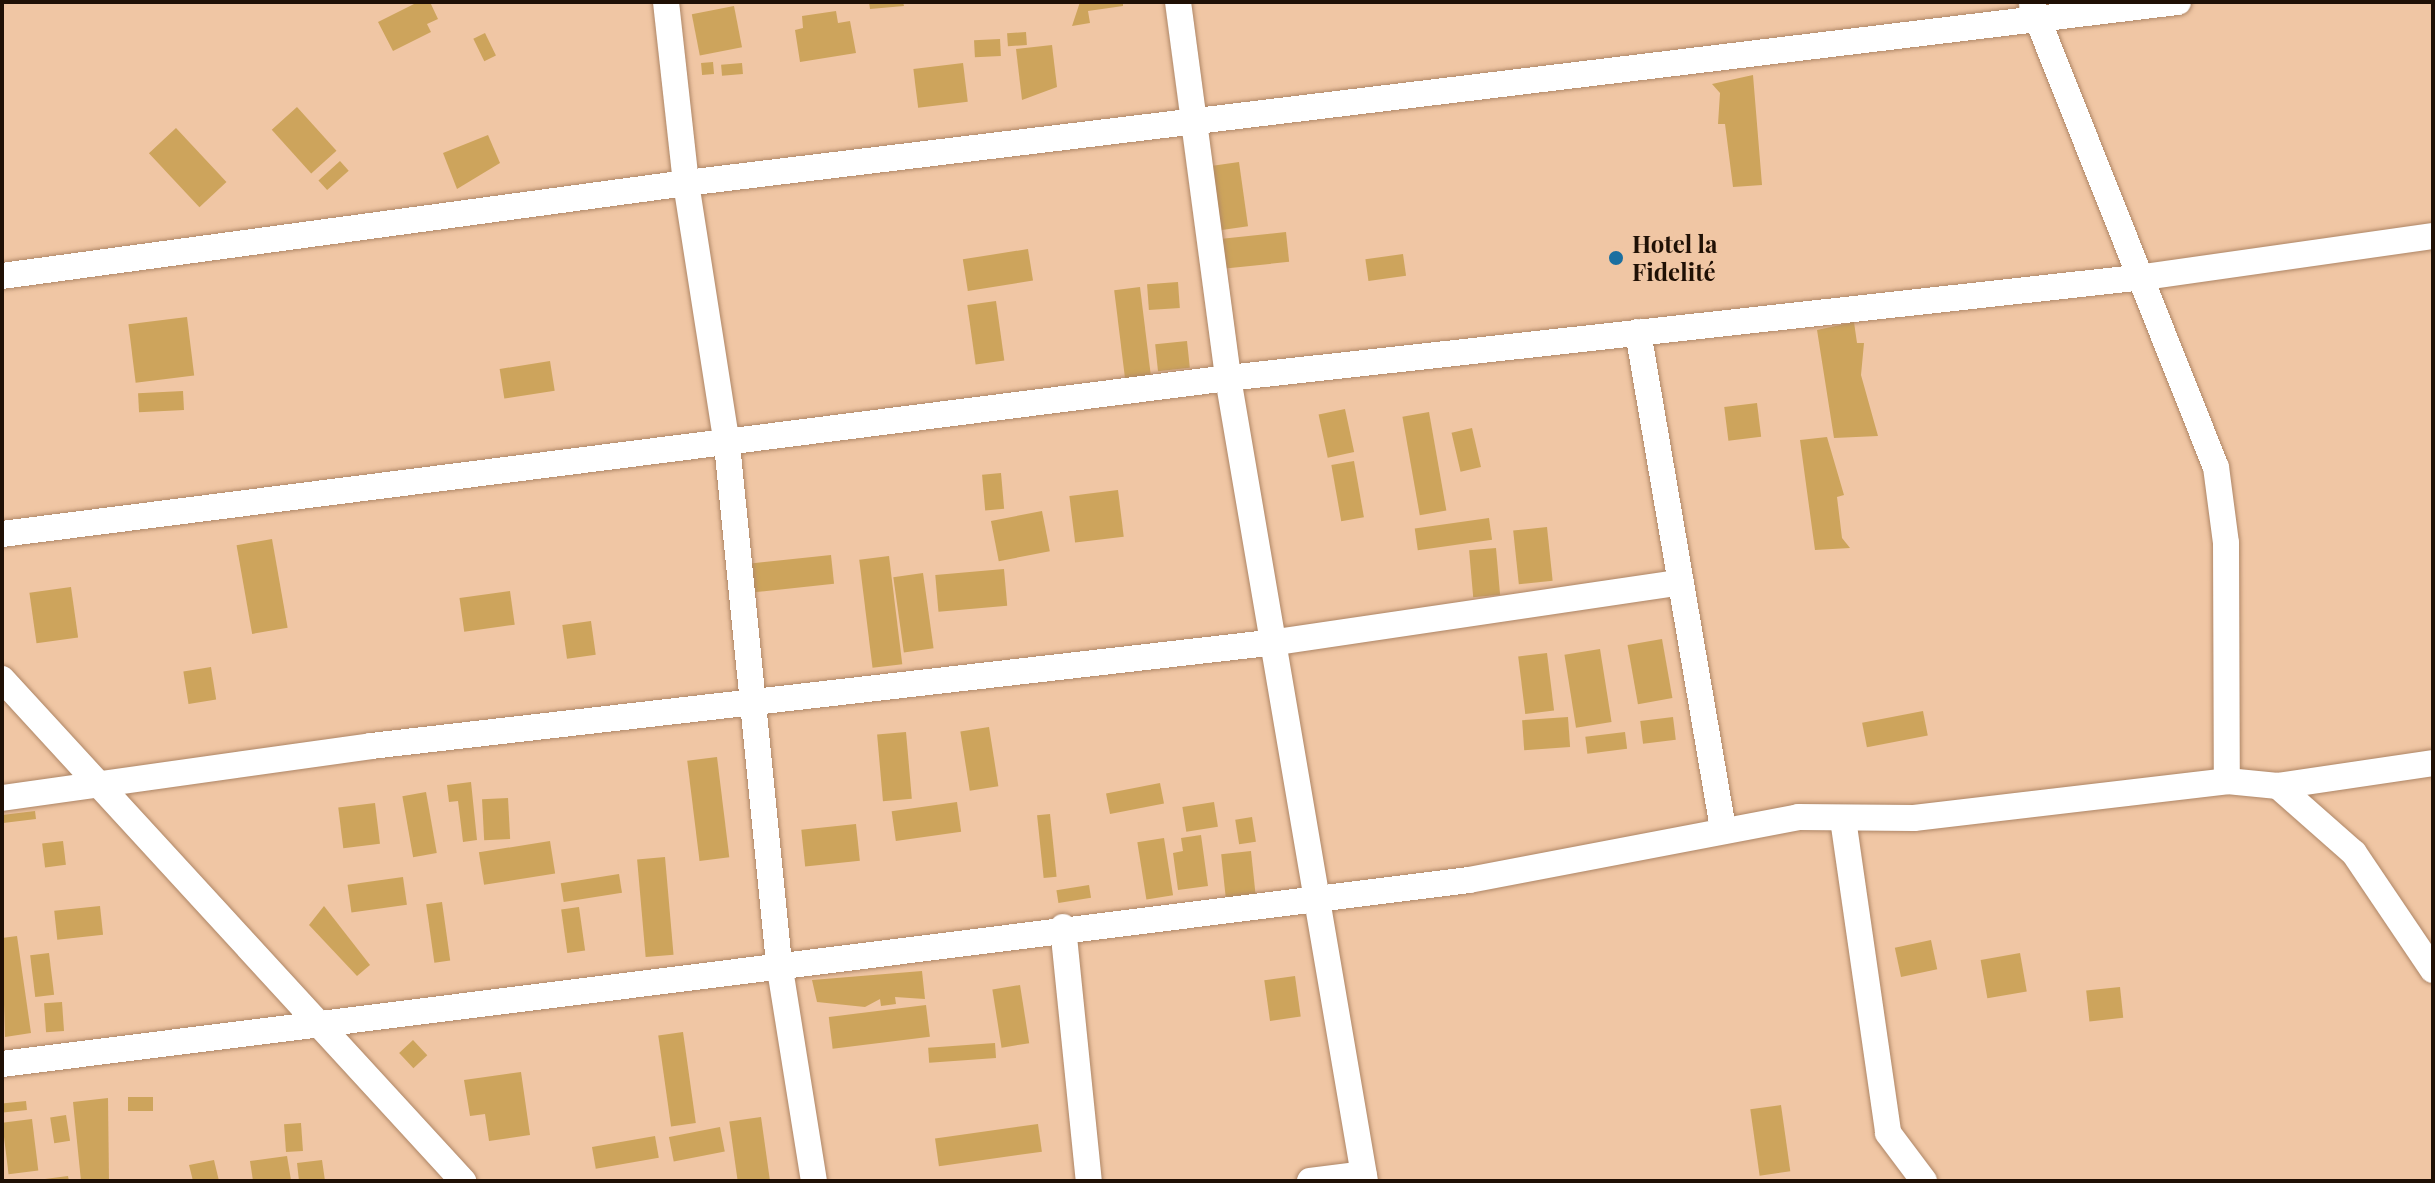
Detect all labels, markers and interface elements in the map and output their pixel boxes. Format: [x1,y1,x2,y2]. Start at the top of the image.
place label: Hotel la Fidelité [1632,230,1718,286]
marker: Hotel la Fidelité [1607,249,1625,267]

